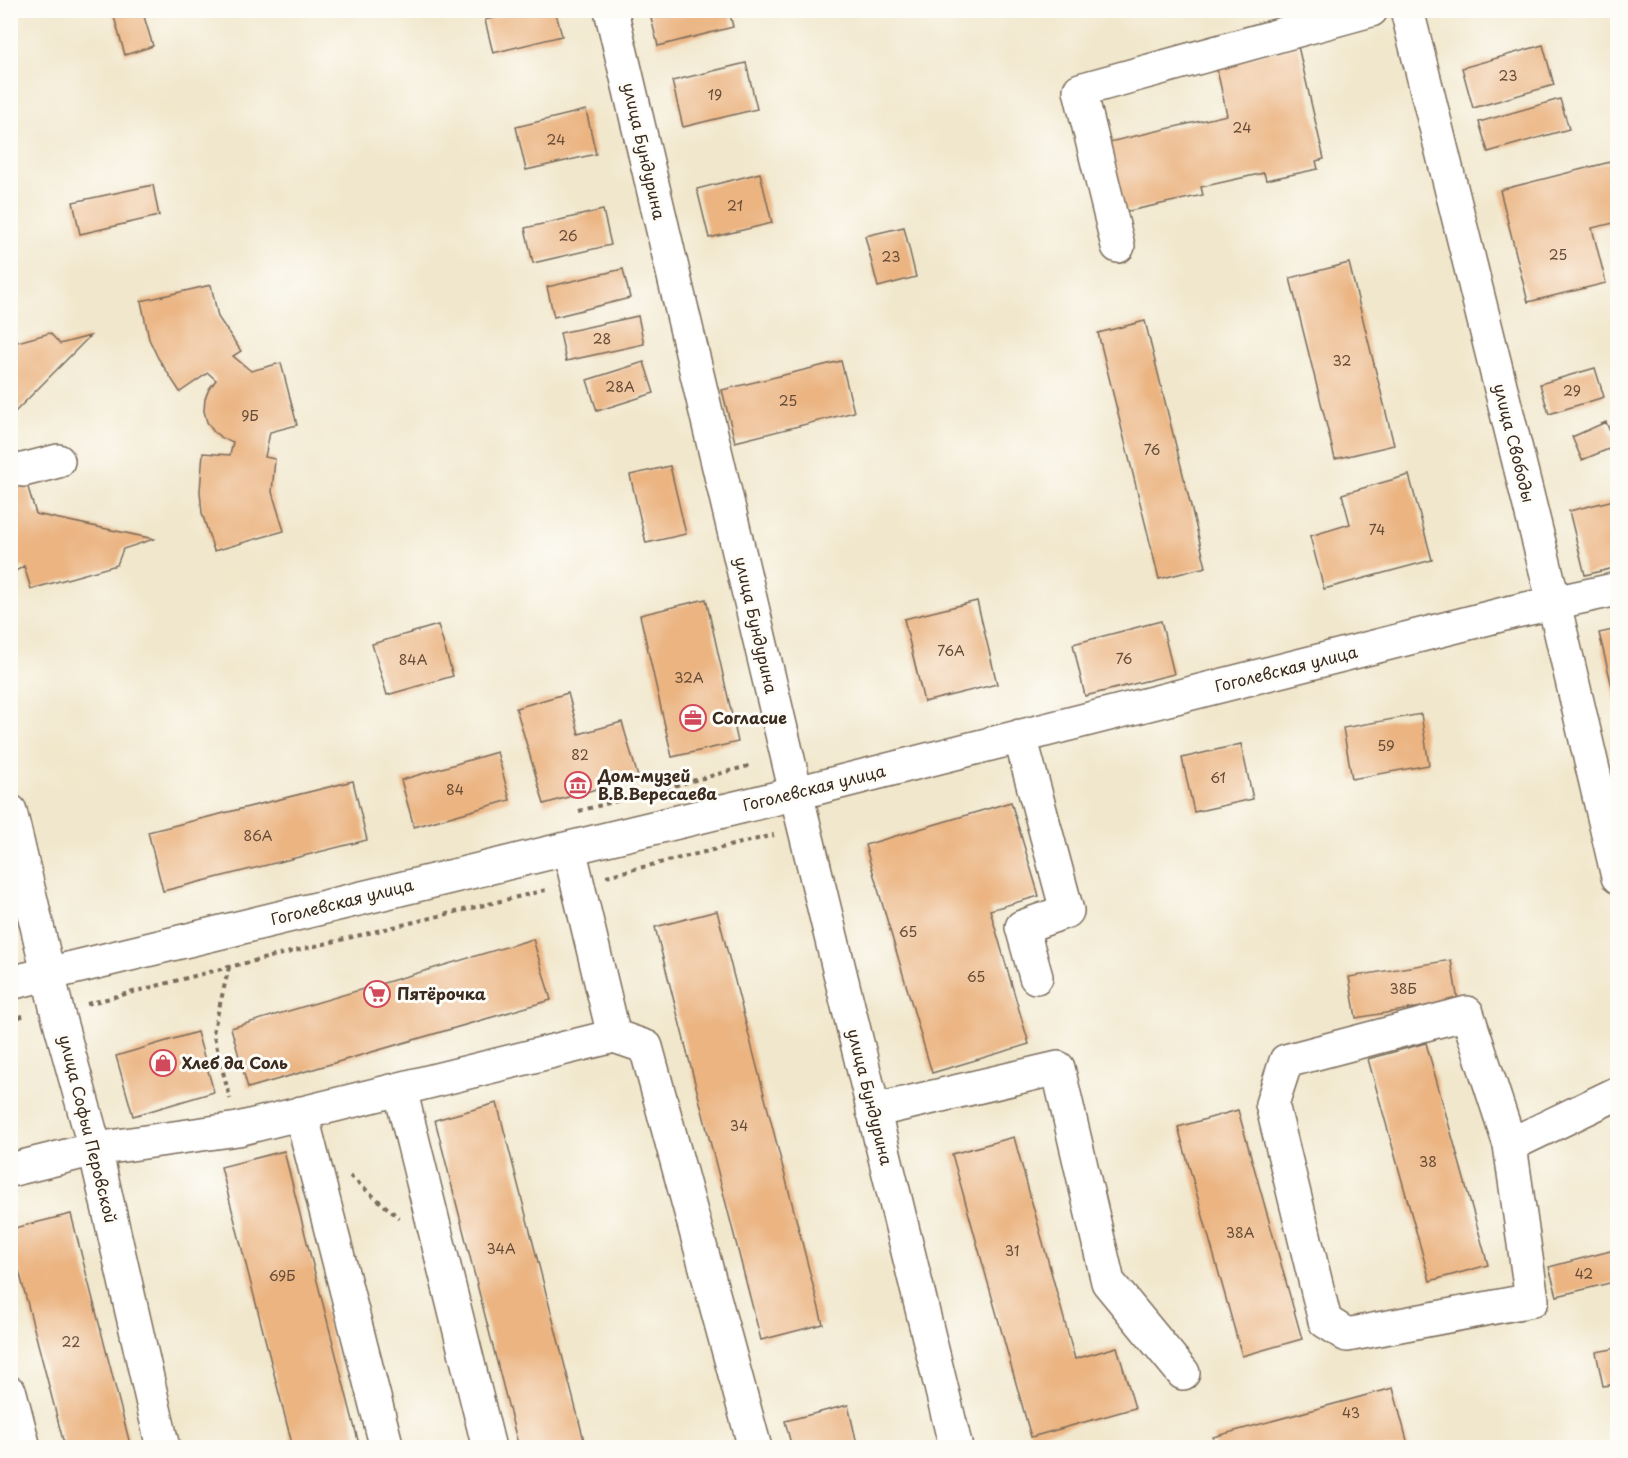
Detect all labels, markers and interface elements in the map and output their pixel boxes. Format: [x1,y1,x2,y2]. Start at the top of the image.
house number: 23 [1499,65,1517,86]
street label: улица Бундурина [618,80,672,222]
house number: 19 [708,84,722,105]
house number: 24 [1233,117,1251,138]
house number: 24 [547,129,565,150]
house number: 21 [727,195,743,216]
house number: 26 [558,225,578,246]
house number: 25 [1549,244,1567,265]
house number: 23 [882,246,900,267]
house number: 28 [593,328,611,349]
house number: 32 [1333,350,1351,371]
house number: 28А [605,376,635,397]
house number: 29 [1563,380,1581,401]
street label: улица Свободы [1489,381,1541,505]
house number: 25 [779,390,797,411]
house number: 9Б [241,405,259,426]
house number: 76 [1144,439,1161,460]
house number: 74 [1369,519,1385,540]
street label: улица Бундурина [730,554,784,696]
street label: Гоголевская улица [1212,639,1360,697]
house number: 76А [937,640,965,661]
house number: 76 [1116,648,1133,669]
house number: 84А [399,649,428,670]
house number: 32А [674,667,704,688]
office icon: Согласие [678,703,708,733]
place label: Согласие [712,705,787,729]
house number: 59 [1377,735,1395,756]
house number: 82 [571,744,589,765]
street label: Гоголевская улица [740,758,888,816]
place label: Дом-музей В.В.Вересаева [597,763,717,805]
house number: 61 [1210,767,1226,788]
museum icon: Дом-музей В.В.Вересаева [563,770,593,800]
house number: 84 [446,779,464,800]
house number: 86А [244,825,273,846]
street label: Гоголевская улица [268,872,416,930]
house number: 65 [899,921,917,942]
house number: 65 [967,966,985,987]
house number: 38Б [1389,978,1417,999]
supermarket icon: Пятёрочка [362,979,392,1009]
place label: Пятёрочка [397,981,486,1005]
street label: улица Бундурина [842,1026,900,1167]
street label: улица Софьи Перовской [54,1032,124,1225]
shop icon: Хлеб да Соль [148,1048,178,1078]
place label: Хлеб да Соль [182,1050,288,1074]
house number: 34 [730,1115,748,1136]
house number: 38 [1419,1151,1437,1172]
house number: 38А [1226,1222,1255,1243]
house number: 34А [486,1238,516,1259]
house number: 31 [1005,1240,1019,1261]
house number: 42 [1575,1263,1593,1284]
house number: 69Б [269,1265,295,1286]
house number: 22 [62,1331,80,1352]
house number: 43 [1342,1402,1360,1423]

